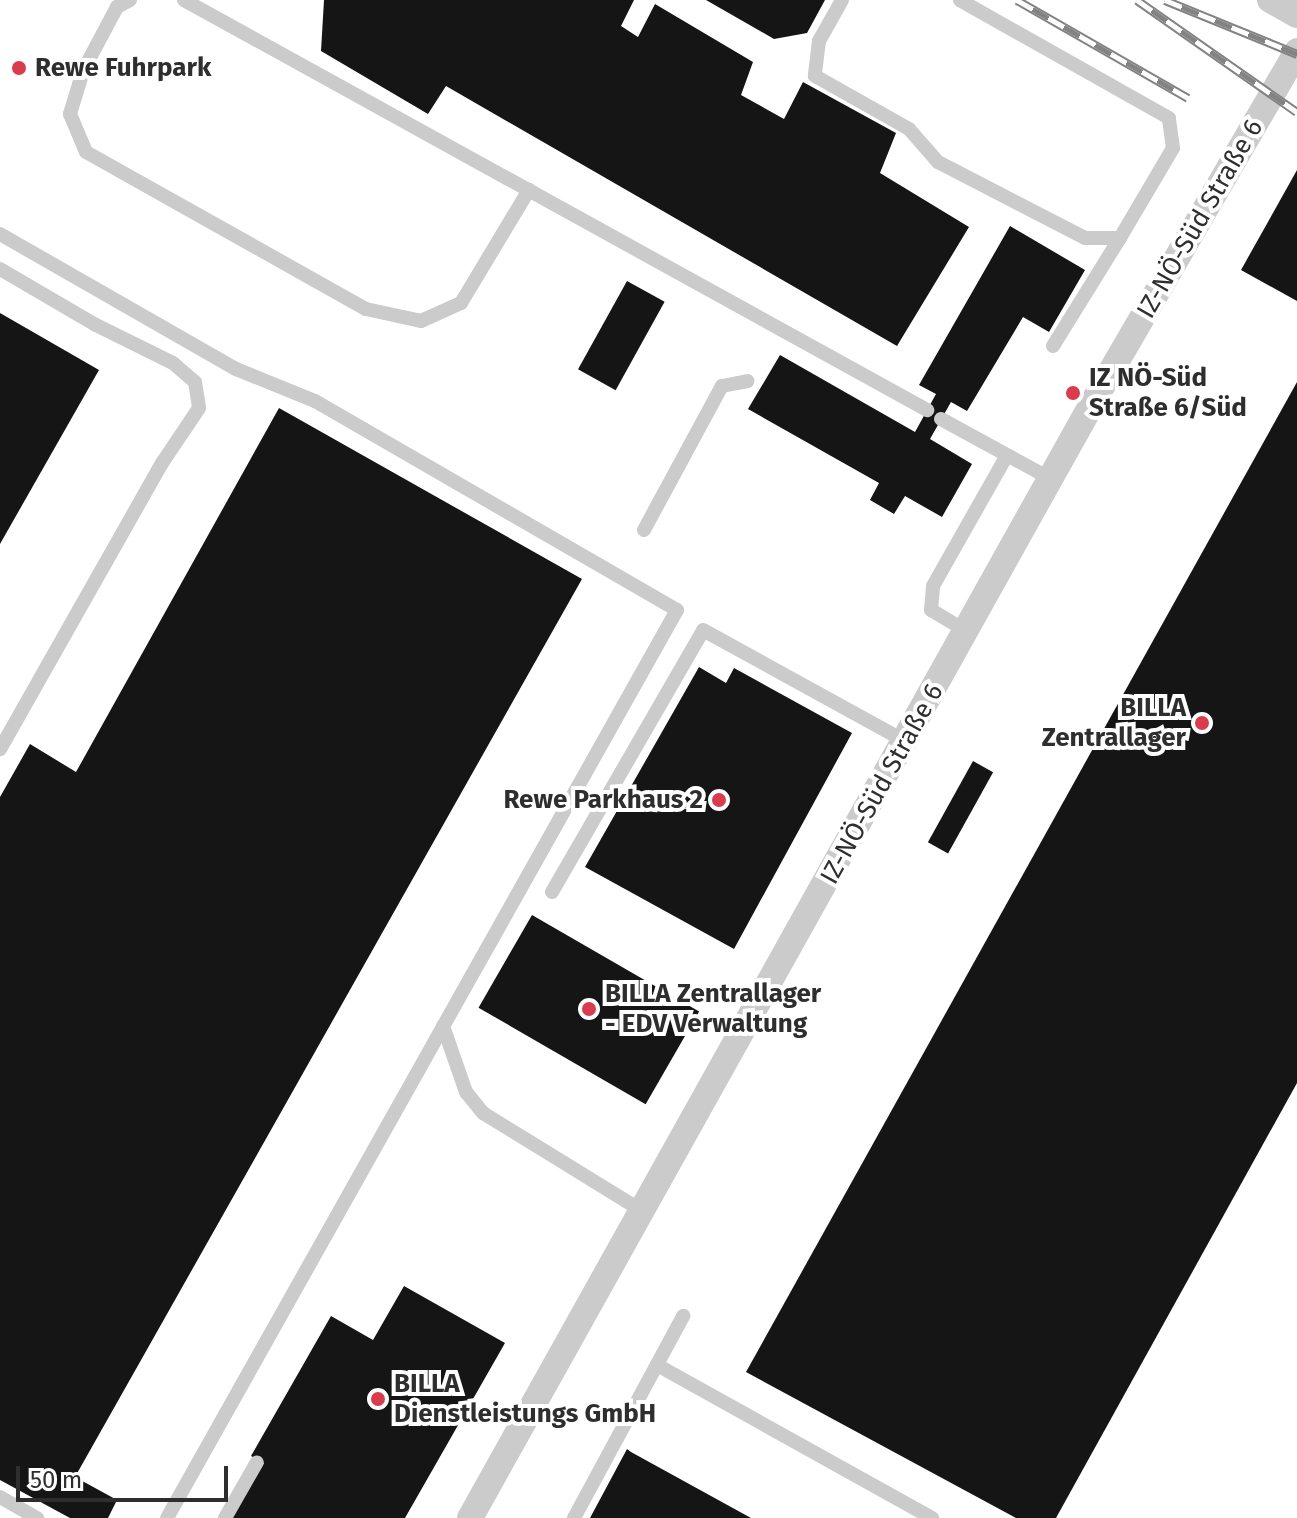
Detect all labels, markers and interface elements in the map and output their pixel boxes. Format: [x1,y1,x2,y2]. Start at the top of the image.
place label: Rewe Fuhrpark [35,52,211,84]
marker: Rewe Fuhrpark [10,59,28,77]
street label: IZ-NÖ-Süd Straße 6 [1130,114,1270,324]
place label: IZ NÖ-Süd Straße 6/Süd [1089,362,1247,424]
marker: IZ NÖ-Süd Straße 6/Süd [1064,384,1082,402]
street label: IZ-NÖ-Süd Straße 6 [814,678,950,890]
place label: BILLA Zentrallager [1042,692,1186,754]
marker: BILLA Zentrallager [1193,714,1211,732]
place label: Rewe Parkhaus 2 [503,784,703,816]
marker: Rewe Parkhaus 2 [710,791,728,809]
place label: BILLA Zentrallager - EDV Verwaltung [605,978,821,1040]
marker: BILLA Zentrallager - EDV Verwaltung [580,1000,598,1018]
place label: BILLA Dienstleistungs GmbH [394,1368,656,1430]
marker: BILLA Dienstleistungs GmbH [369,1390,387,1408]
scale bar [20,1450,232,1500]
text: 50 m [30,1466,82,1494]

